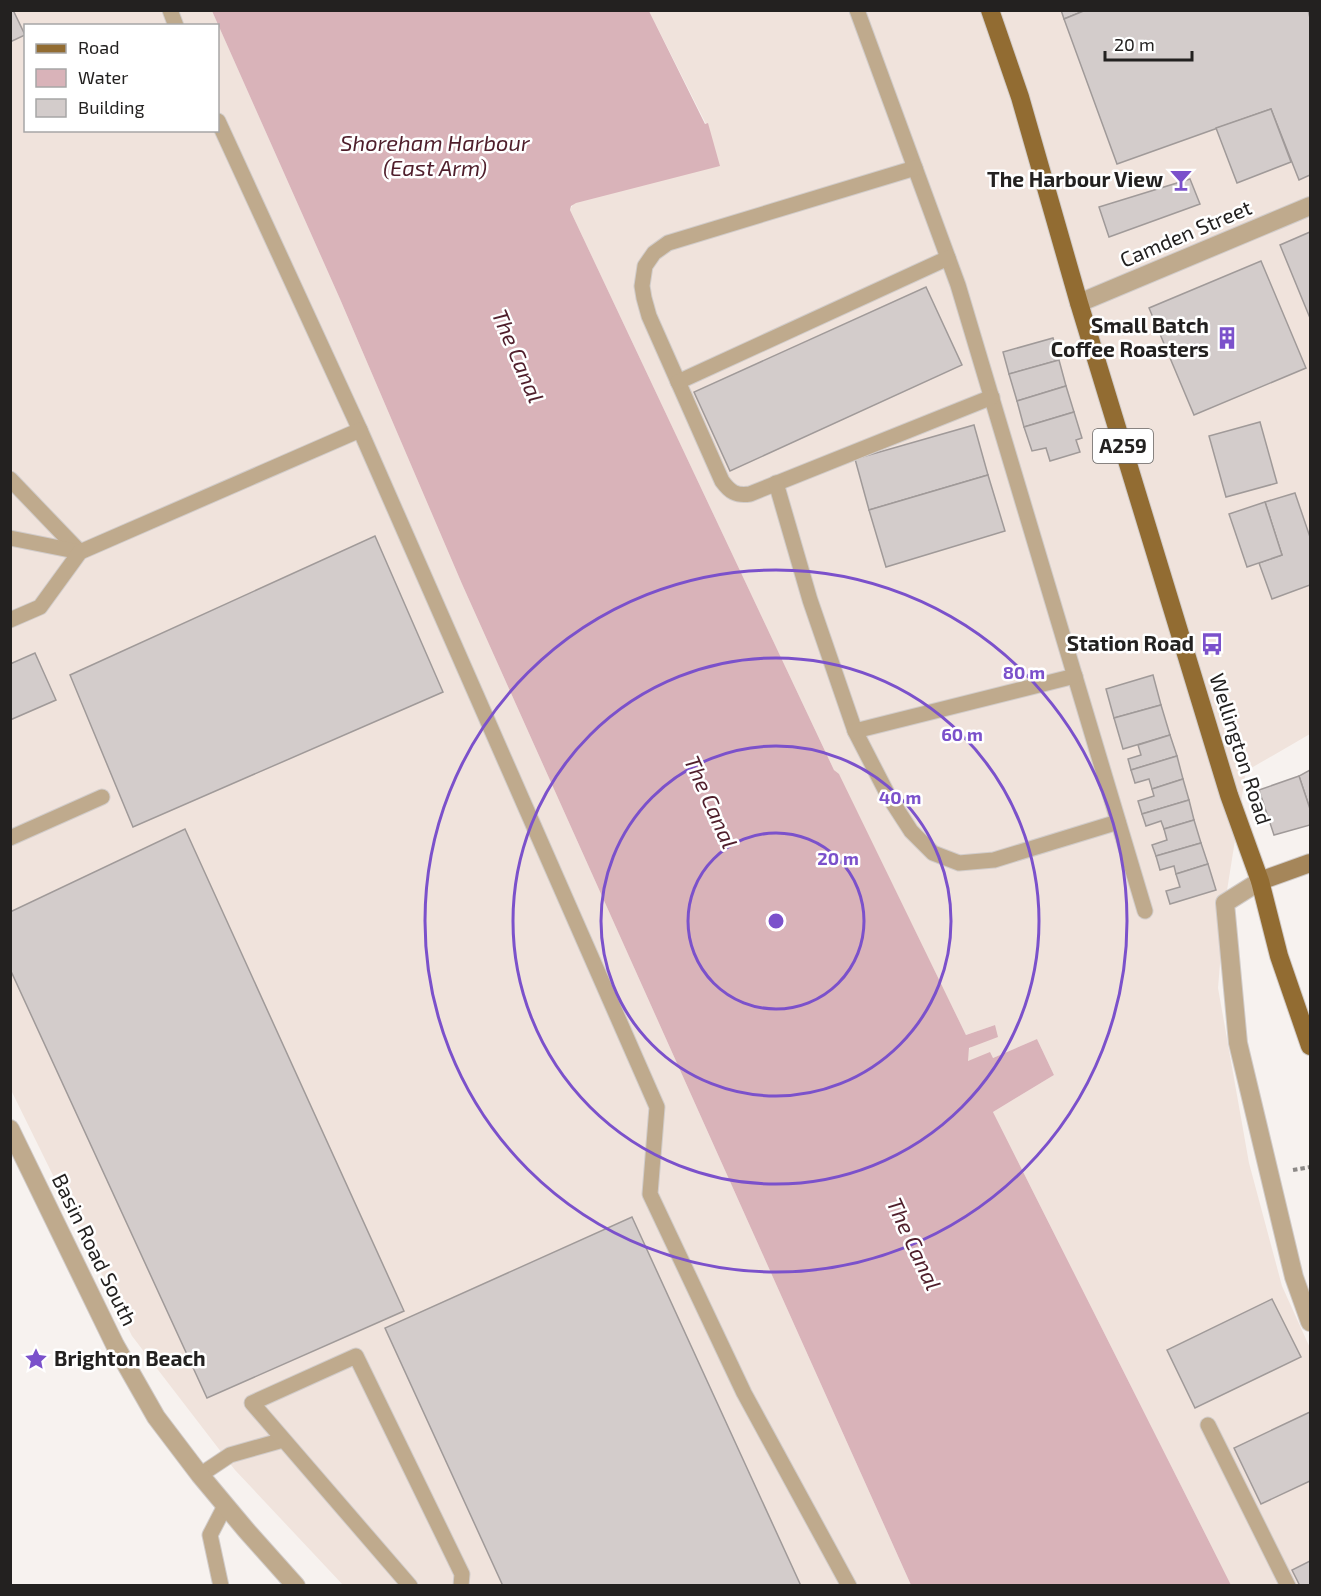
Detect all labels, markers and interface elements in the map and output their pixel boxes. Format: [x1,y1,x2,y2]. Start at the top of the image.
legend [24,24,219,132]
scale bar [1105,24,1192,62]
text: 20 m [1114,33,1155,55]
text: Road [78,36,119,58]
text: Water [78,66,128,88]
text: Building [78,96,145,118]
water label: Shoreham Harbour (East Arm) [340,129,531,180]
place label: The Harbour View [987,166,1163,191]
bar icon: The Harbour View [1168,167,1194,193]
street label: Camden Street [1116,194,1255,272]
water label: The Canal [488,305,550,406]
place label: Small Batch Coffee Roasters [1051,312,1209,361]
building icon: Small Batch Coffee Roasters [1214,325,1240,351]
road number: A259 [1093,429,1153,463]
place label: Station Road [1067,630,1194,655]
bus stop icon: Station Road [1199,631,1225,657]
text: 80 m [1003,661,1045,683]
street label: Wellington Road [1205,670,1278,827]
text: 60 m [941,723,983,745]
water label: The Canal [680,751,744,852]
text: 40 m [879,786,921,808]
text: 20 m [817,847,859,869]
centre of rings [766,911,786,931]
street label: Basin Road South [48,1169,143,1330]
water label: The Canal [882,1193,948,1294]
place label: Brighton Beach [54,1345,206,1370]
place icon: Brighton Beach [23,1346,49,1372]

